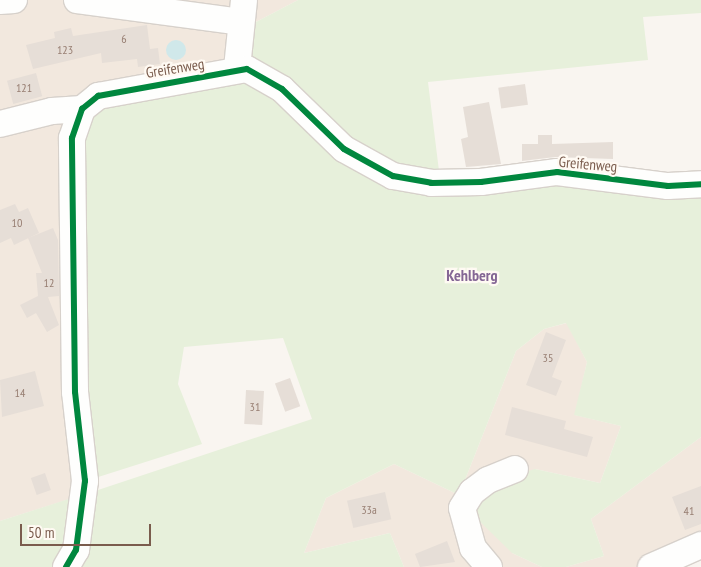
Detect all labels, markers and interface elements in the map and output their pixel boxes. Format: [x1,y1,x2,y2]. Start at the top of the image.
house number: 6 [121,32,127,46]
house number: 123 [57,43,73,57]
street label: Greifenweg [145,55,205,81]
house number: 121 [16,81,32,95]
street label: Greifenweg [558,152,618,176]
house number: 10 [12,216,22,230]
district label: Kehlberg [446,265,498,285]
house number: 12 [44,276,54,290]
house number: 35 [543,351,553,365]
house number: 14 [15,386,25,400]
house number: 31 [250,400,260,414]
house number: 33a [361,503,377,517]
house number: 41 [684,504,694,518]
scale bar [22,514,154,546]
text: 50 m [28,523,54,542]

